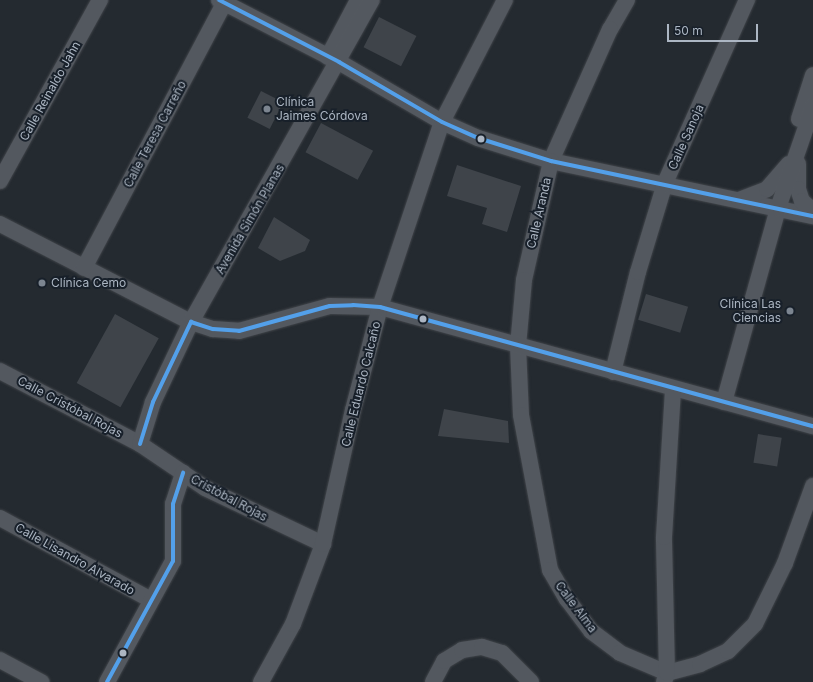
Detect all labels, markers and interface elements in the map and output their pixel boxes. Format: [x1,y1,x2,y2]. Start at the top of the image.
scale bar [669,16,760,42]
text: 50 m [674,23,703,38]
street label: Calle Reinaldo Jahn [17,39,83,143]
street label: Calle Teresa Carreño [121,78,189,190]
place label: Clínica Jaimes Córdova [276,95,368,123]
street label: Calle Sanoja [665,102,707,172]
marker: Clínica Jaimes Córdova [261,103,273,115]
unlabelled marker [476,134,486,144]
street label: Avenida Simón Planas [213,161,287,277]
street label: Calle Aranda [524,176,554,250]
place label: Clínica Cemo [51,276,126,290]
marker: Clínica Cemo [36,277,48,289]
place label: Clínica Las Ciencias [719,297,781,325]
marker: Clínica Las Ciencias [784,305,796,317]
unlabelled marker [418,314,428,324]
street label: Calle Eduardo Calcaño [338,320,384,448]
street label: Calle Cristóbal Rojas [15,373,125,441]
street label: Cristóbal Rojas [188,472,270,524]
street label: Calle Lisandro Alvarado [13,520,137,598]
street label: Calle Alma [552,579,600,635]
unlabelled marker [118,648,128,658]

